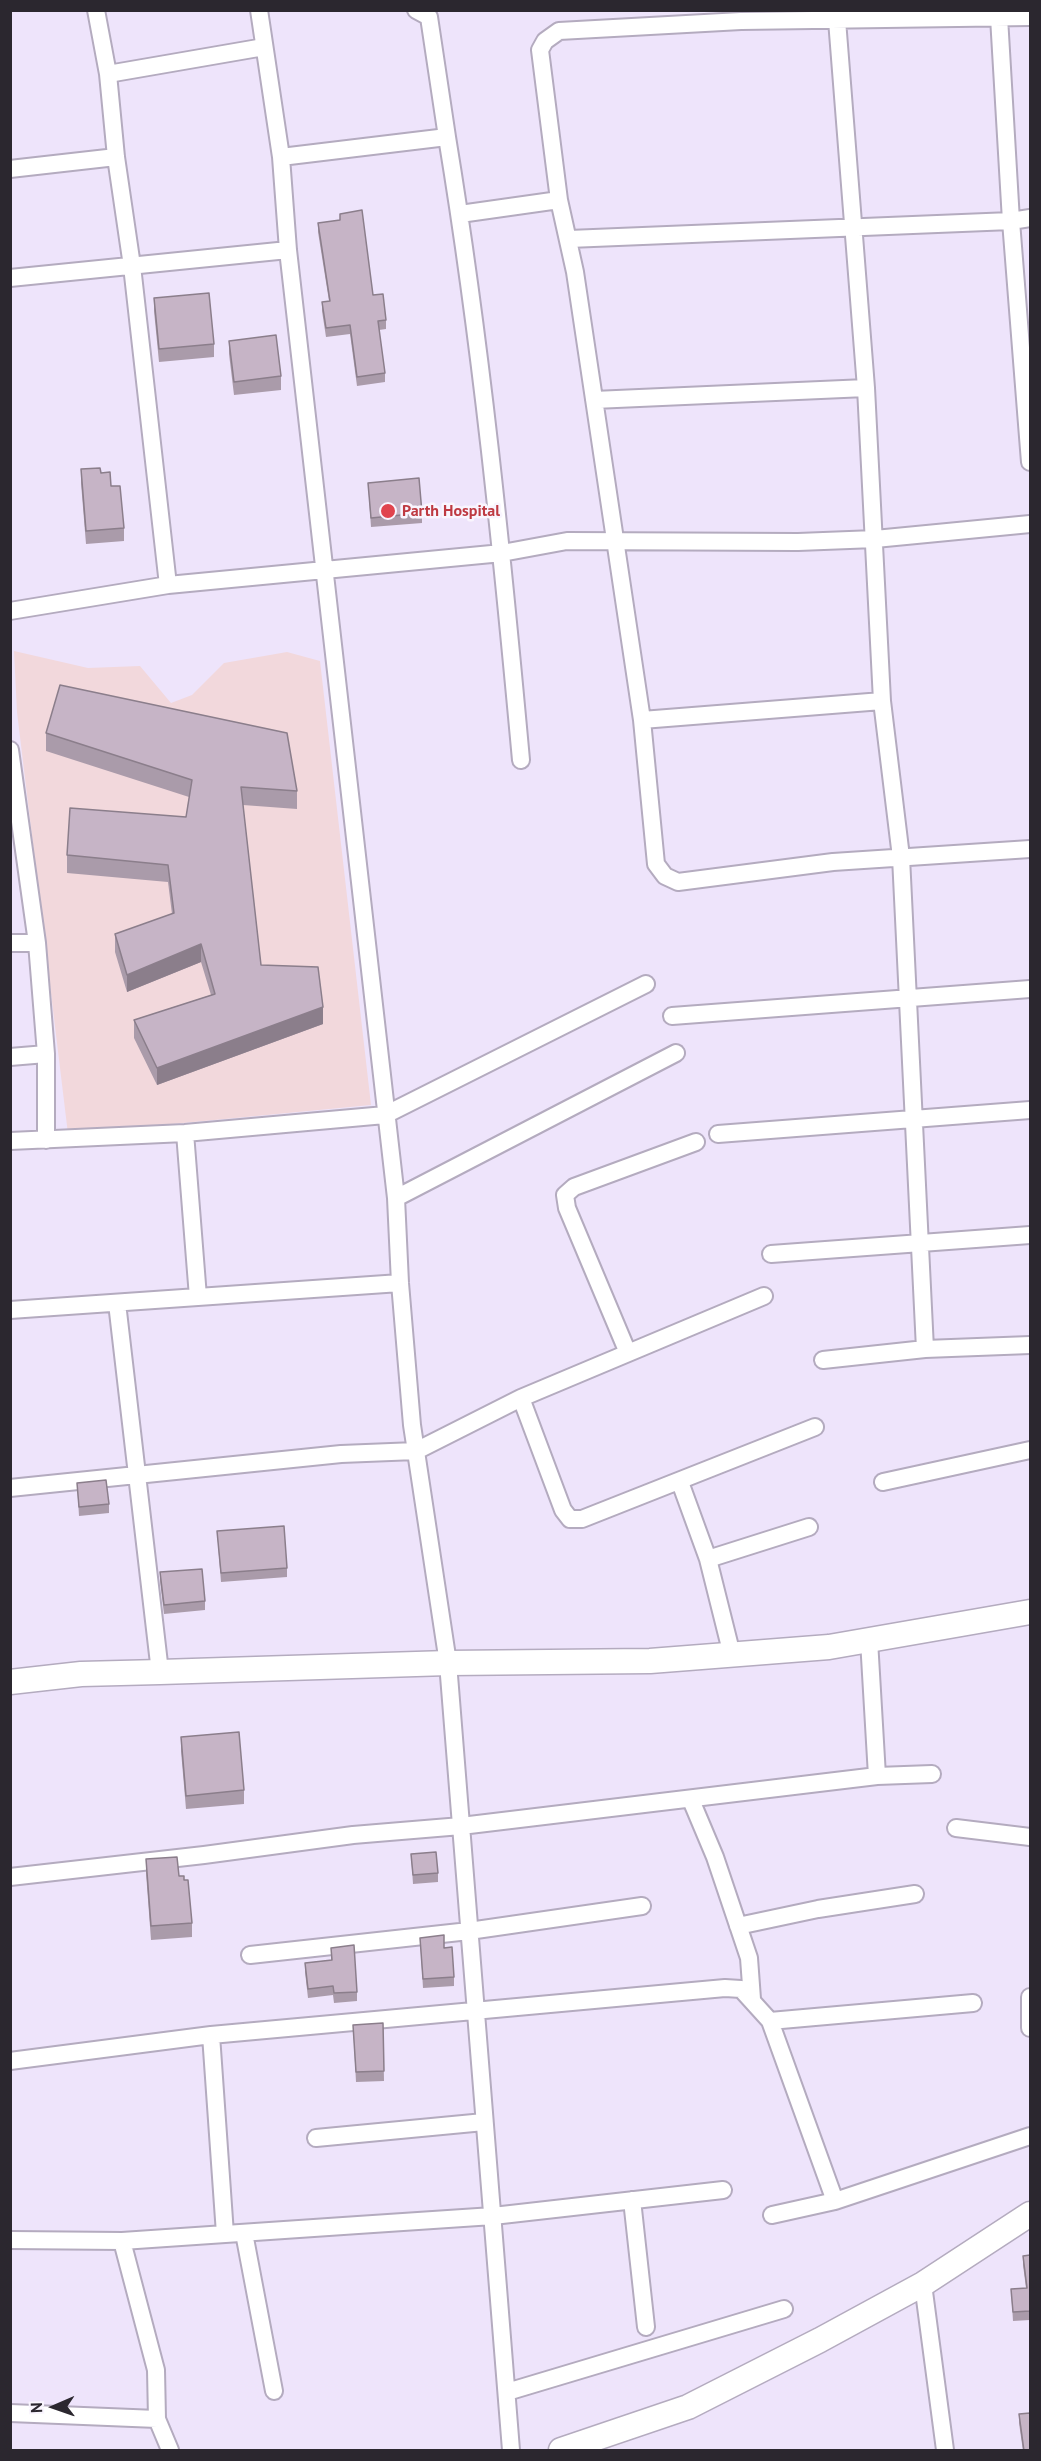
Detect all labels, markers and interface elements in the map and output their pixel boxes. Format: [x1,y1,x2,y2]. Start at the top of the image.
place label: Parth Hospital [402,501,500,521]
marker: Parth Hospital [379,502,397,520]
north arrow [24,2377,84,2437]
text: N [26,2402,46,2413]

